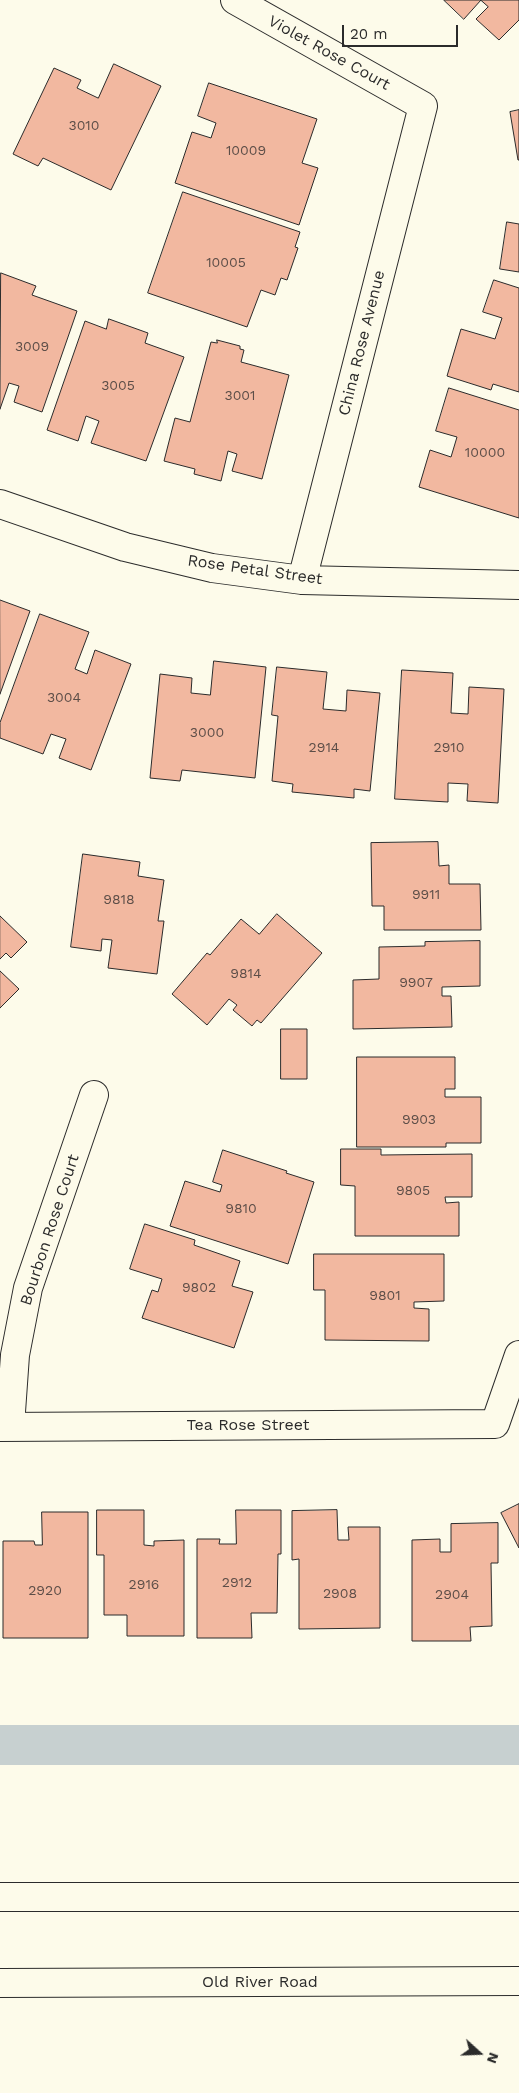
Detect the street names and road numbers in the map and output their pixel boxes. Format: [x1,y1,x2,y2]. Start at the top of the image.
street label: Violet Rose Court [265,12,393,94]
street label: China Rose Avenue [335,268,389,418]
street label: Rose Petal Street [186,551,324,589]
street label: Bourbon Rose Court [16,1152,84,1308]
street label: Tea Rose Street [187,1415,309,1435]
street label: Old River Road [202,1972,318,1992]

